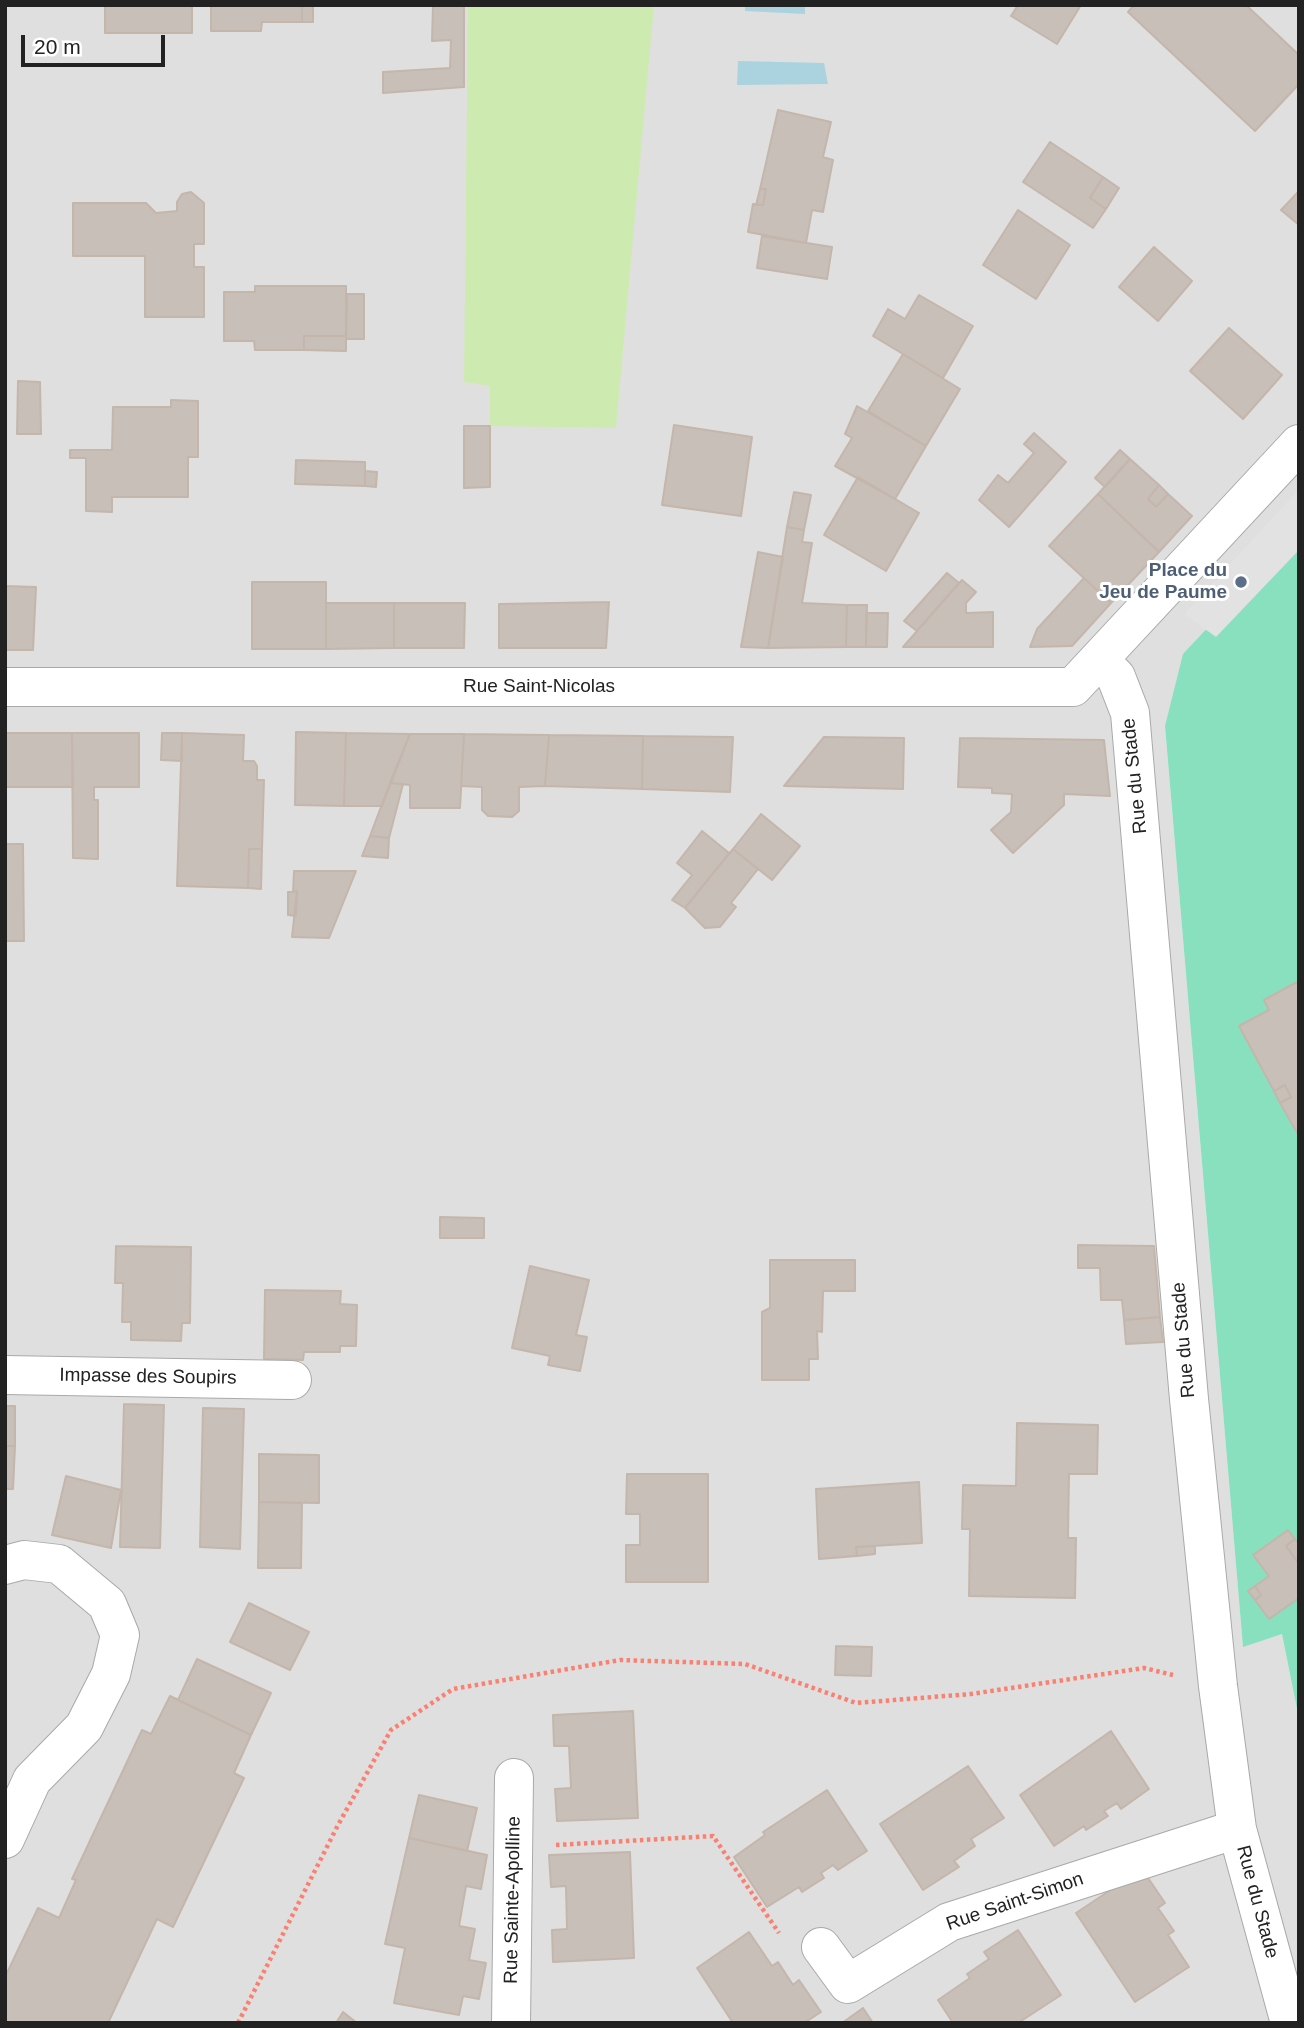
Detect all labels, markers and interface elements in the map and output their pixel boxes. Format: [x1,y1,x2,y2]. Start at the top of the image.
scale bar [24,21,168,65]
text: 20 m [34,35,81,58]
place label: Place du Jeu de Paume [1099,560,1227,604]
marker: Place du Jeu de Paume [1233,574,1249,590]
street label: Rue Saint-Nicolas [463,676,615,698]
street label: Rue du Stade [1118,717,1152,835]
street label: Rue du Stade [1168,1281,1200,1399]
street label: Impasse des Soupirs [59,1364,237,1390]
street label: Rue Sainte-Apolline [500,1816,526,1984]
street label: Rue du Stade [1231,1843,1283,1961]
street label: Rue Saint-Simon [943,1868,1087,1936]

